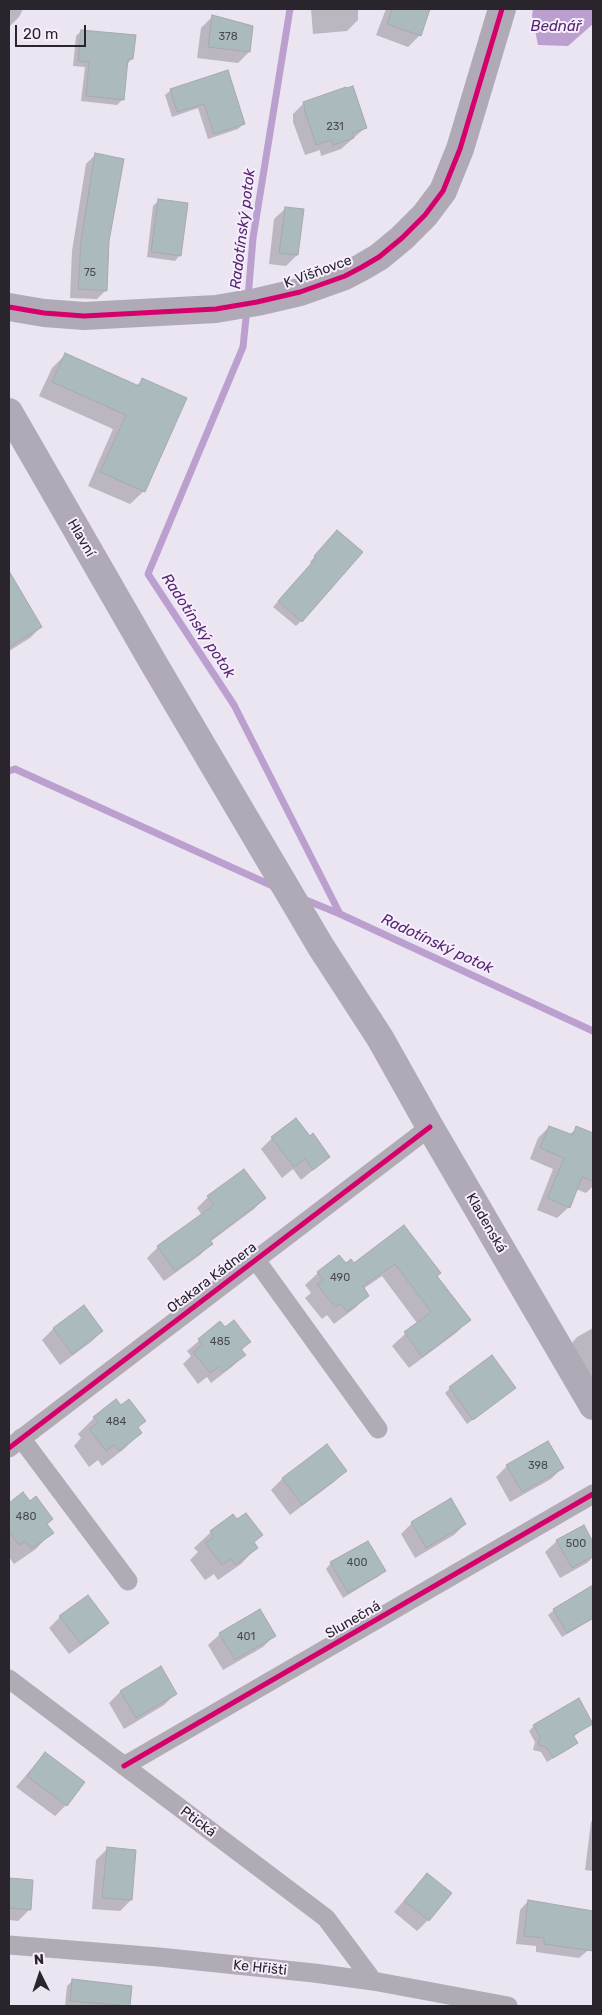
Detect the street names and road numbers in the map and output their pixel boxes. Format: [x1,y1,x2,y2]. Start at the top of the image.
street label: K Višňovce [282,252,354,292]
street label: Hlavní [64,516,98,560]
street label: Kladenská [462,1190,510,1256]
street label: Otakara Kádnera [164,1239,260,1317]
street label: Slunečná [322,1598,384,1642]
street label: Ptická [177,1803,219,1841]
street label: Ke Hřišti [232,1957,288,1979]

